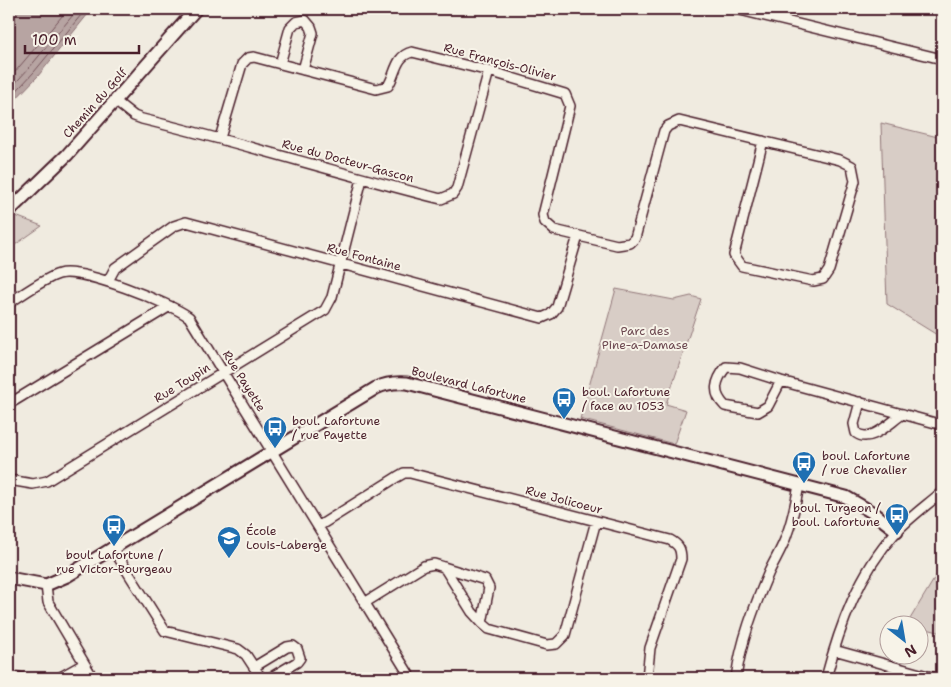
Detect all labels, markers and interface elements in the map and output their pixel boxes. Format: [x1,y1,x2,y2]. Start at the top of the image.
scale bar [25,22,139,54]
text: 100 m [32,30,77,50]
street label: Rue François-Olivier [442,39,558,85]
street label: Chemin du Golf [59,64,131,141]
street label: Rue du Docteur-Gascon [280,136,416,186]
street label: Rue Fontaine [325,239,403,275]
park label: Parc des Pine-a-Damase [602,323,688,353]
street label: Rue Payette [219,347,269,415]
street label: Rue Toupin [151,359,213,407]
street label: Boulevard Lafortune [410,363,528,407]
place label: boul. Lafortune / face au 1053 [582,384,670,414]
bus stop icon: boul. Lafortune / face au 1053 [551,386,577,420]
place label: boul. Lafortune / rue Payette [292,413,380,443]
bus stop icon: boul. Lafortune / rue Payette [262,415,288,449]
place label: boul. Lafortune / rue Chevalier [822,448,910,478]
bus stop icon: boul. Lafortune / rue Chevalier [791,450,817,484]
street label: Rue Jolicoeur [524,482,605,518]
place label: boul. Turgeon / boul. Lafortune [792,500,882,530]
bus stop icon: boul. Turgeon / boul. Lafortune [884,502,910,536]
bus stop icon: boul. Lafortune / rue Victor-Bourgeau [101,513,127,547]
place label: École Louis-Laberge [246,523,327,553]
school or university icon: École Louis-Laberge [216,525,242,559]
place label: boul. Lafortune / rue Victor-Bourgeau [56,547,172,577]
north arrow [878,614,928,664]
text: N [901,641,920,662]

